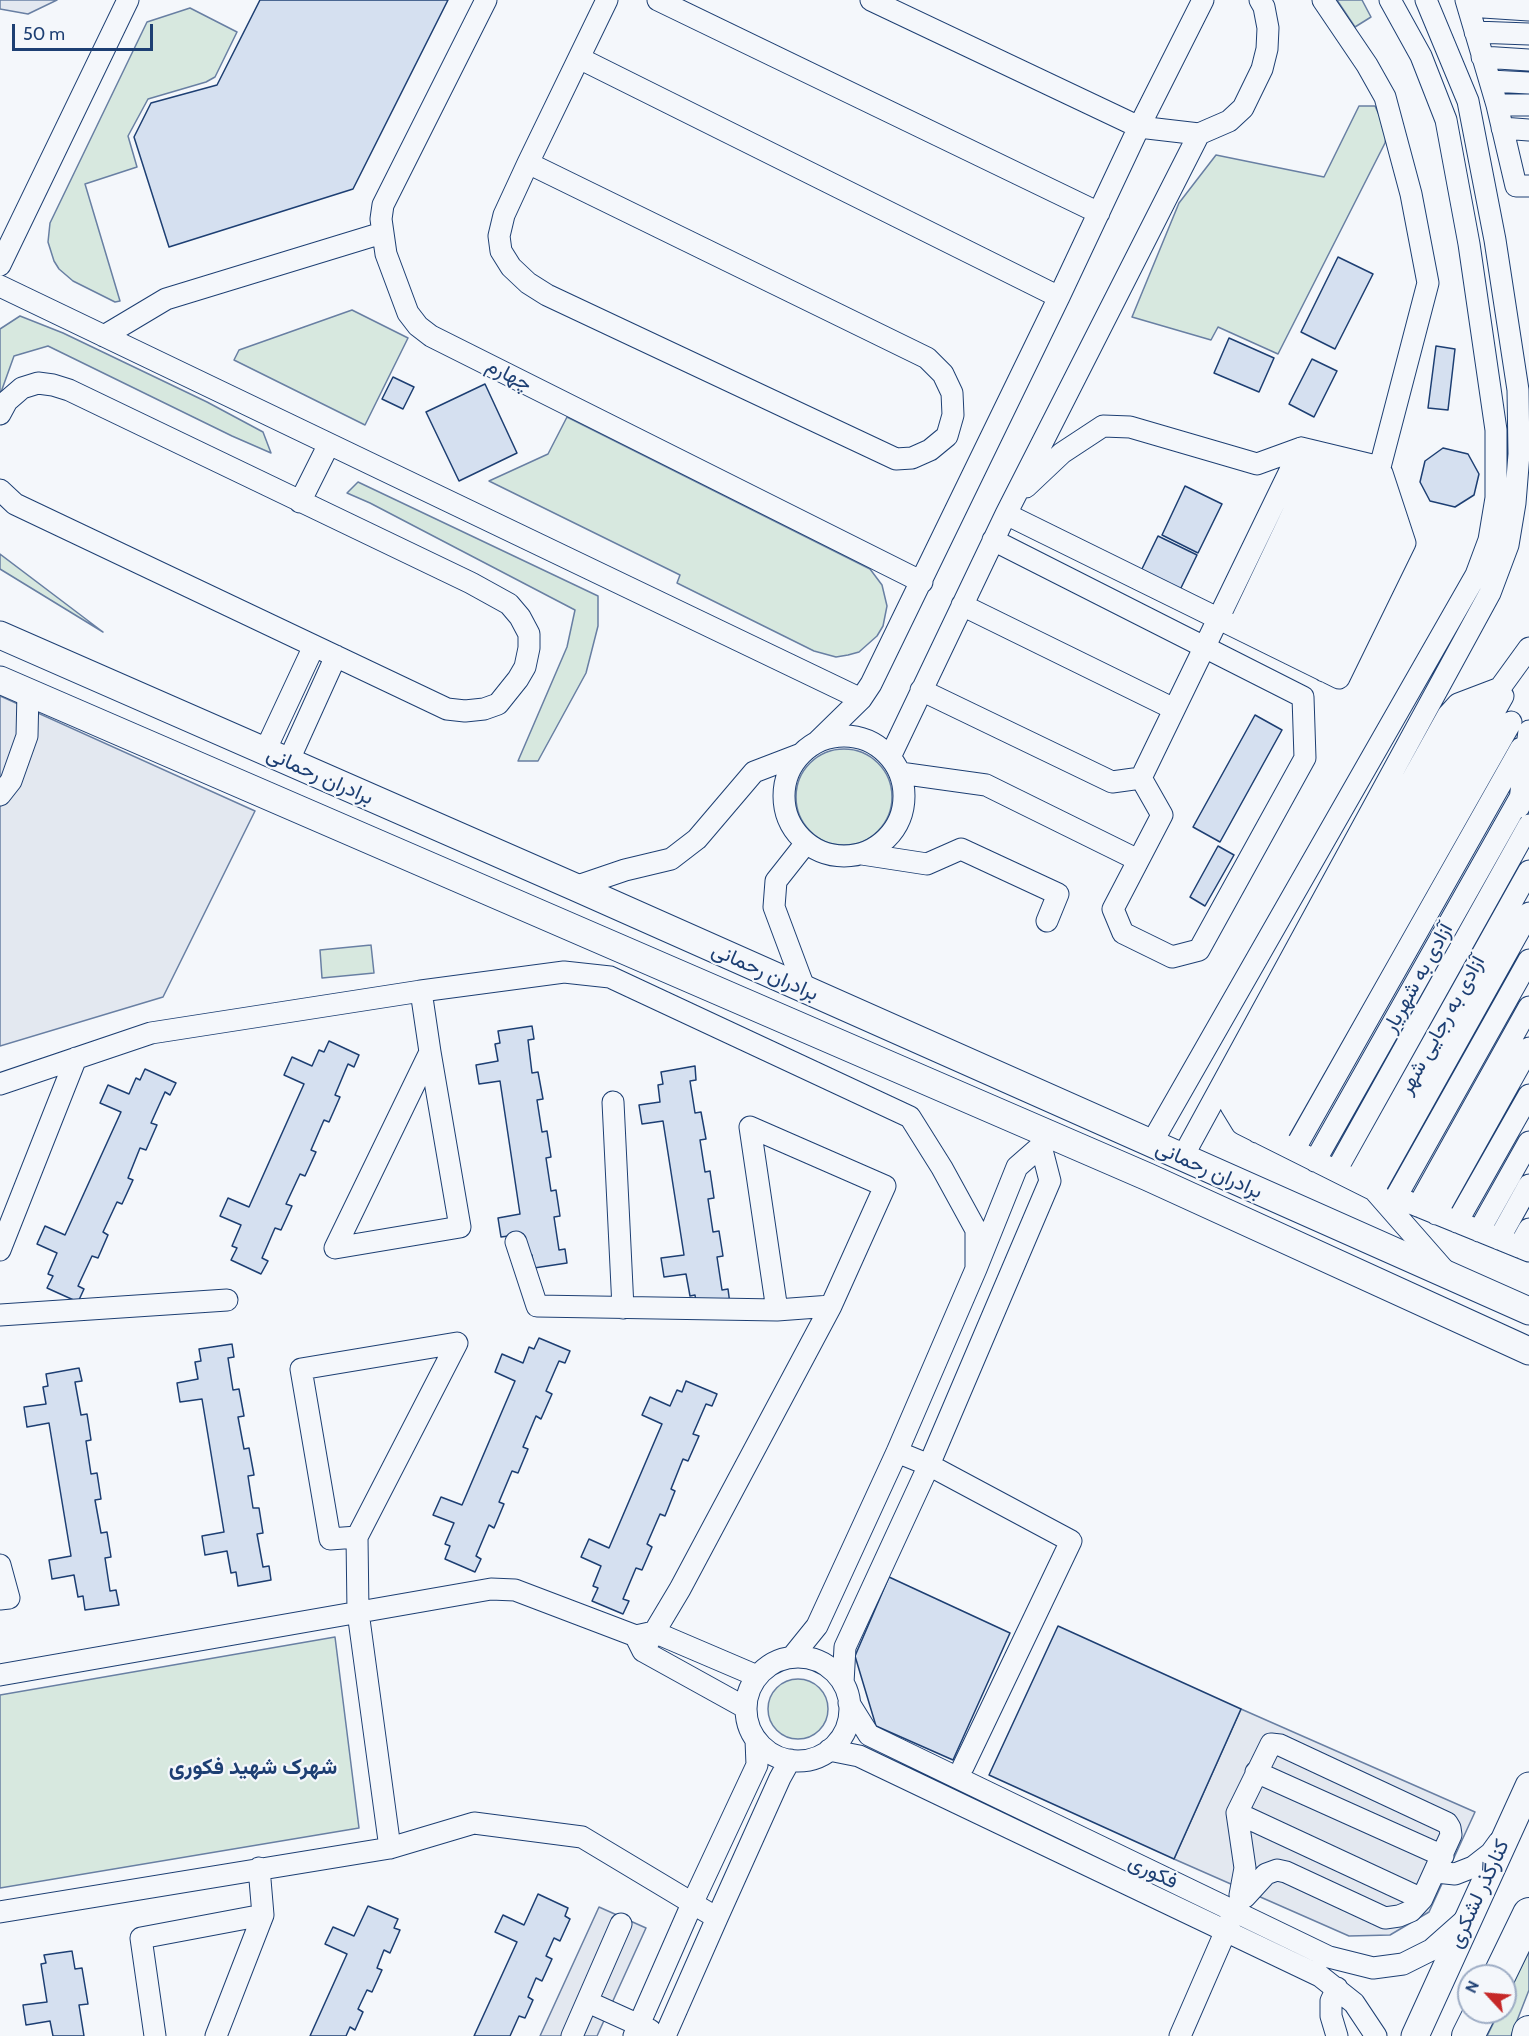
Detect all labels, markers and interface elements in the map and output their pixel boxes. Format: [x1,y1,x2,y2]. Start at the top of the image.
scale bar [15,12,156,50]
text: 50 m [23,23,65,45]
street label: چهارم [482,353,536,397]
street label: برادران رحمانی [263,741,377,811]
street label: آزادی به شهریار [1378,919,1458,1037]
street label: برادران رحمانی [708,937,822,1007]
street label: آزادی به رجایی شهر [1393,951,1491,1099]
street label: برادران رحمانی [1152,1135,1266,1205]
district label: شهرک شهید فکوری [169,1755,337,1781]
street label: کنارگذر لشکری [1443,1836,1515,1952]
street label: فکوری [1124,1849,1182,1895]
north arrow [1457,1964,1517,2024]
text: N [1461,1978,1483,1996]

